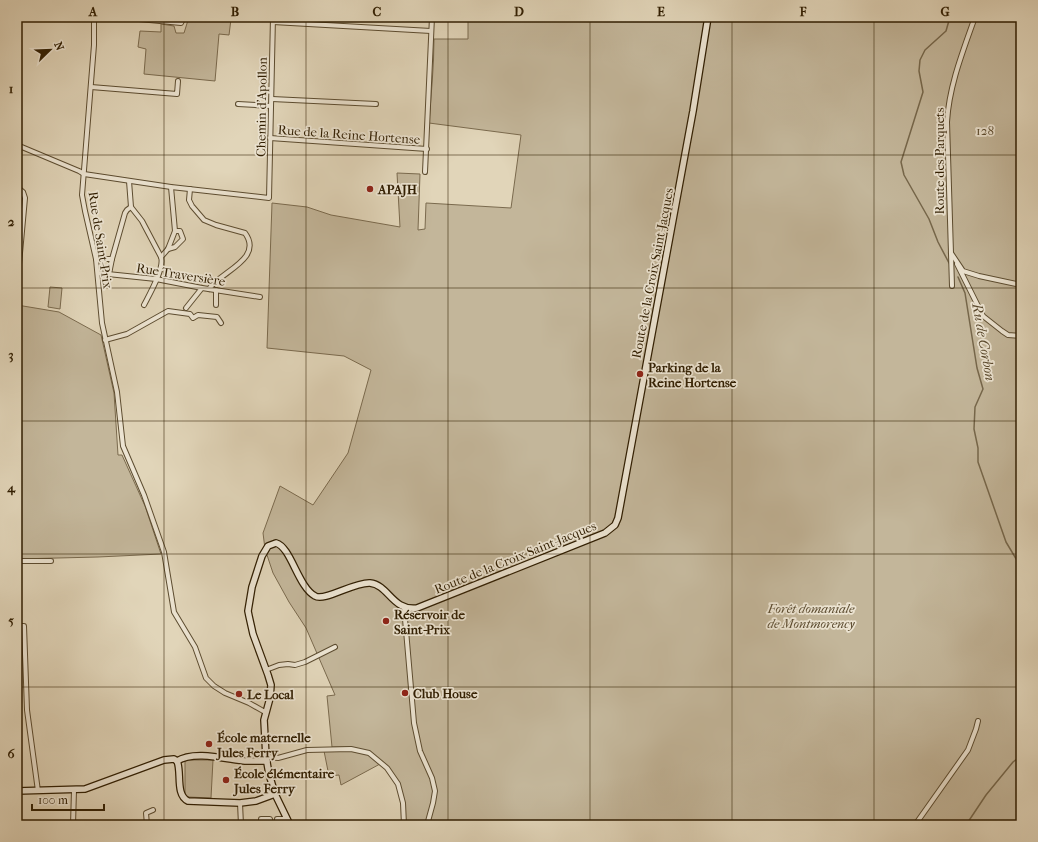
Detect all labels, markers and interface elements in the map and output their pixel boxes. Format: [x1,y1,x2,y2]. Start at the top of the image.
text: A [88,4,98,19]
text: B [231,4,240,19]
text: C [373,4,382,19]
text: D [514,4,524,19]
text: E [657,4,665,19]
text: F [799,4,807,19]
text: G [940,4,950,19]
north arrow [30,30,70,70]
text: N [51,40,67,53]
street label: Chemin d'Apollon [253,57,270,157]
text: 1 [9,81,14,96]
street label: Route des Parquets [932,107,947,215]
street label: Rue de la Reine Hortense [277,122,421,147]
park label: 128 [976,123,994,138]
place label: APAJH [377,182,418,198]
marker: APAJH [365,184,375,194]
street label: Route de la Croix Saint-Jacques [629,186,676,360]
street label: Rue de Saint-Prix [85,190,116,290]
text: 2 [8,214,15,229]
street label: Rue Traversière [135,260,227,289]
water label: Ru de Corbon [968,301,999,382]
text: 3 [8,347,14,363]
place label: Parking de la Reine Hortense [648,360,737,390]
marker: Parking de la Reine Hortense [635,369,645,379]
text: 4 [6,480,16,496]
street label: Route de la Croix Saint-Jacques [432,518,599,597]
park label: Forêt domaniale de Montmorency [767,601,855,631]
place label: Réservoir de Saint-Prix [394,607,465,637]
text: 5 [8,613,14,628]
marker: Réservoir de Saint-Prix [381,616,391,626]
place label: Club House [413,686,478,701]
place label: Le Local [247,687,294,702]
marker: Club House [400,688,410,698]
marker: Le Local [234,689,244,699]
place label: École maternelle Jules Ferry [215,730,311,761]
marker: École maternelle Jules Ferry [204,739,214,749]
text: 6 [7,746,15,761]
place label: École élémentaire Jules Ferry [232,766,335,797]
marker: École élémentaire Jules Ferry [221,775,231,785]
scale bar [32,786,104,812]
text: 100 m [38,793,68,807]

